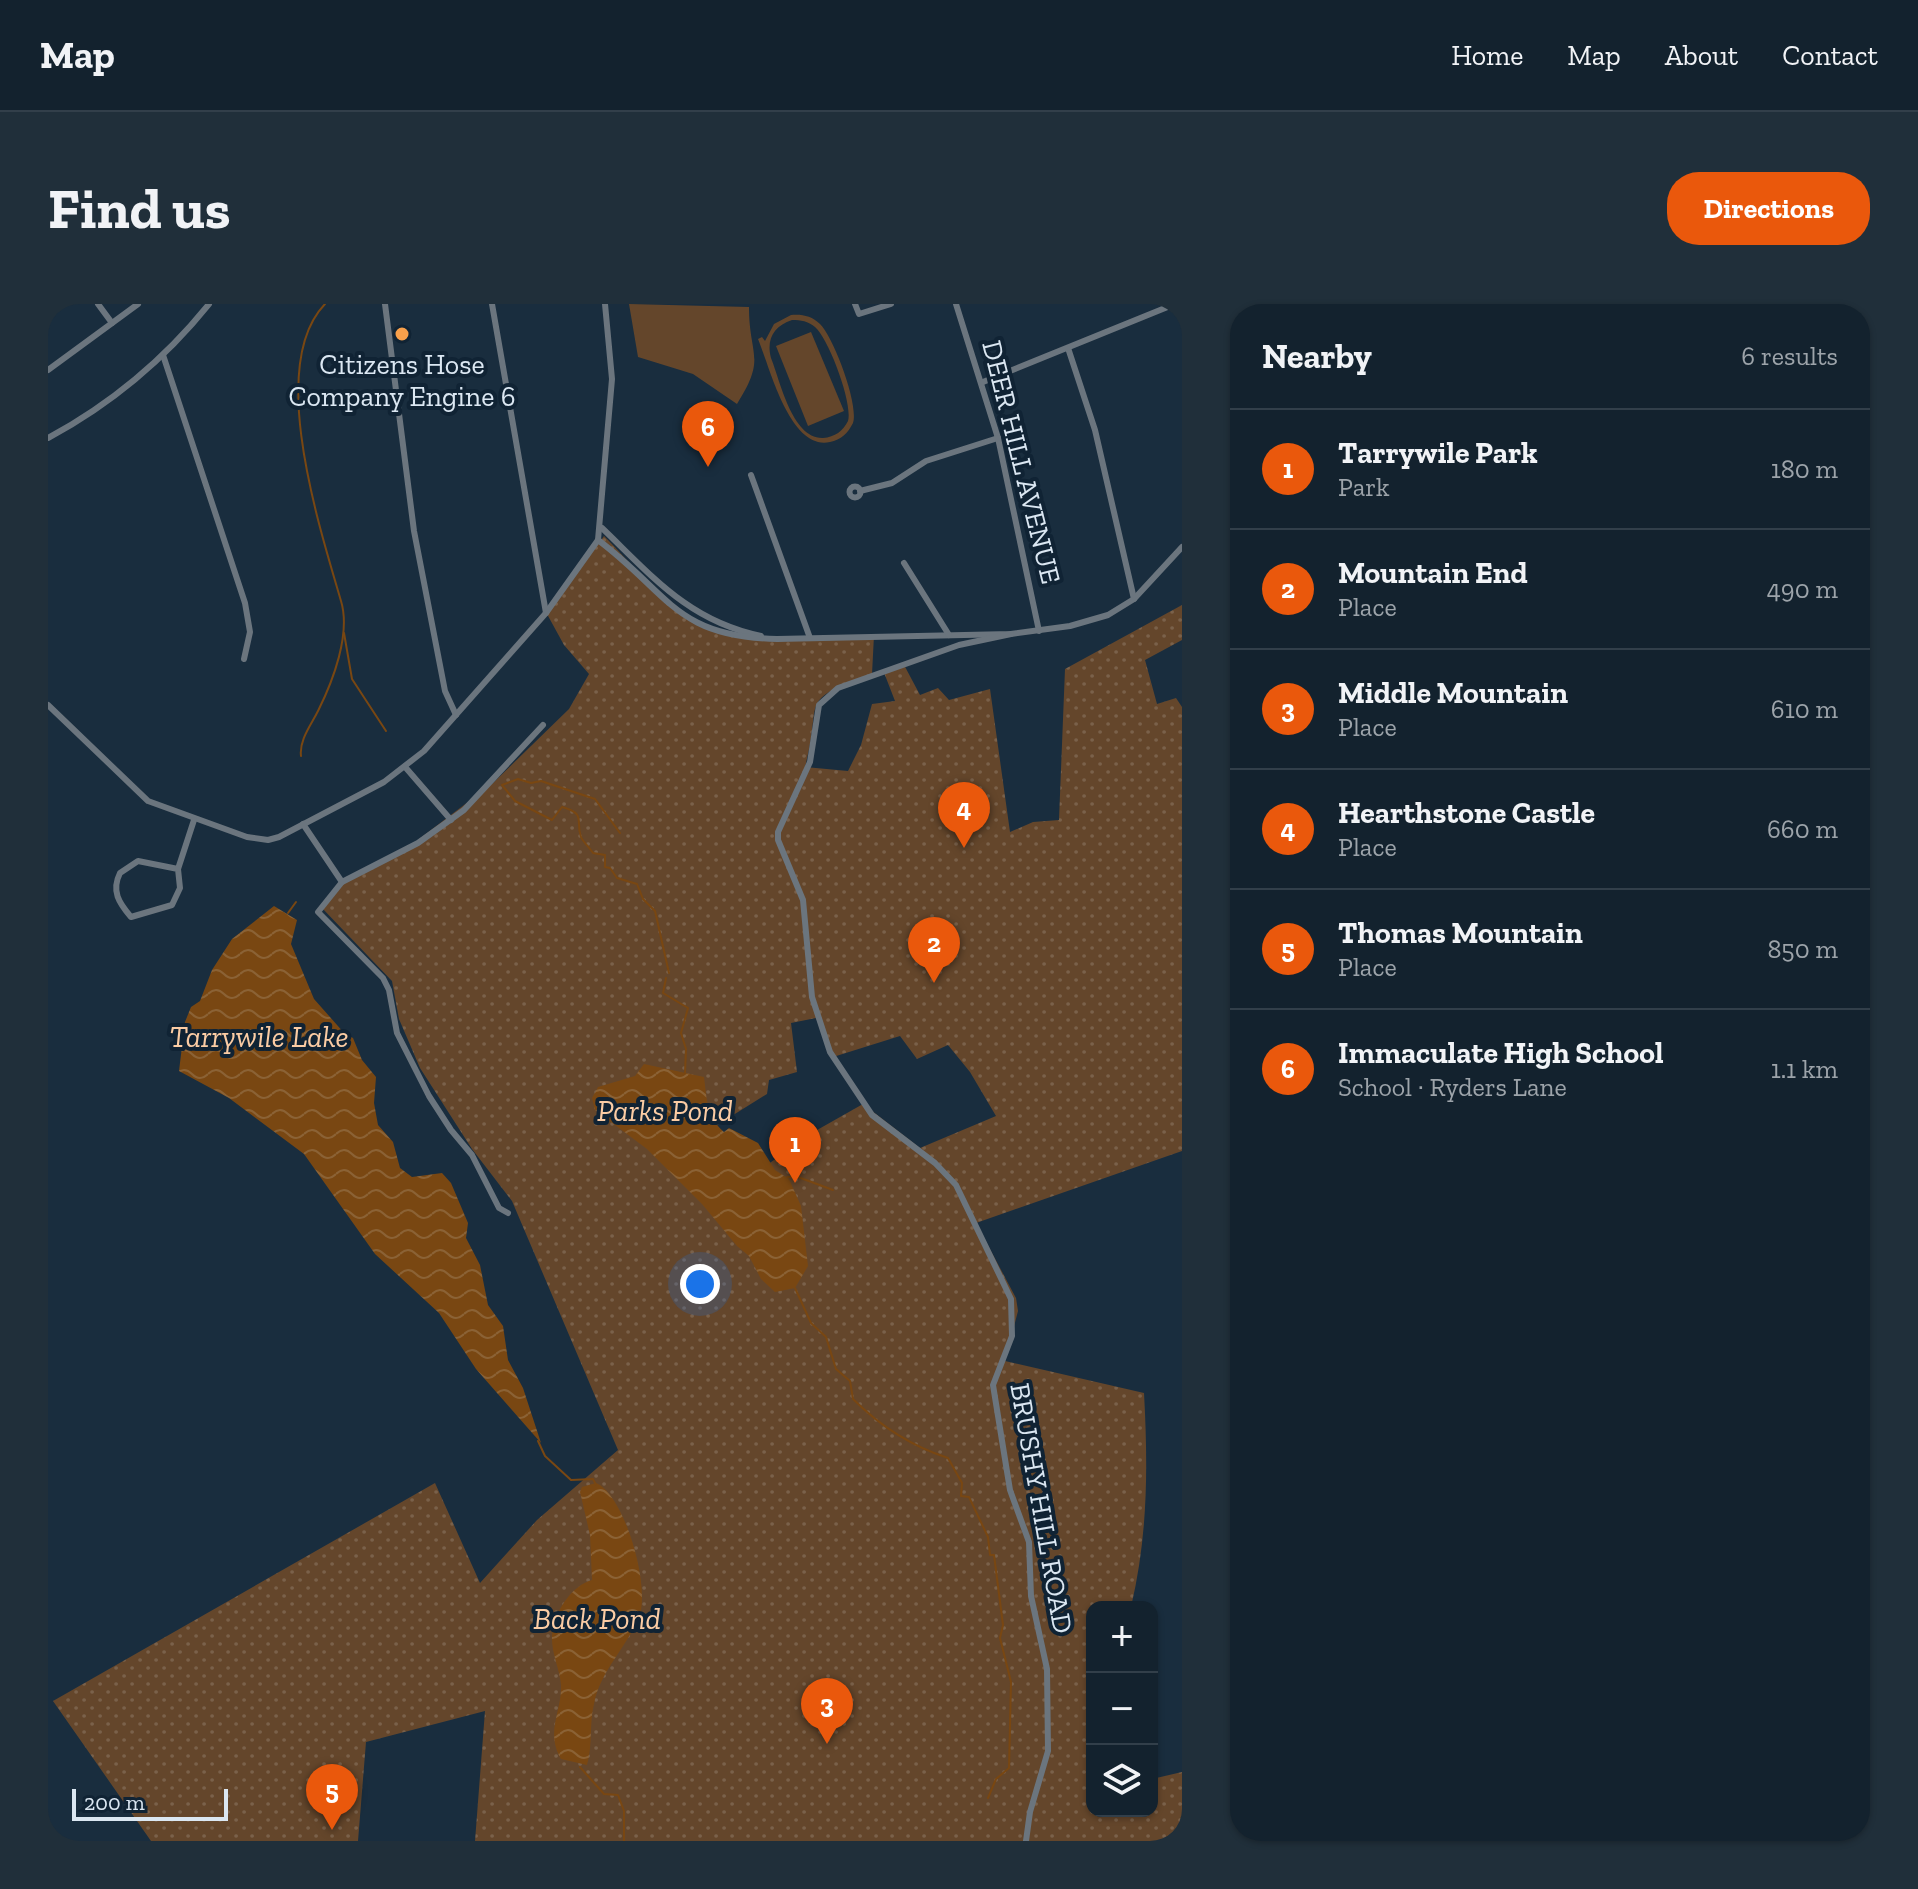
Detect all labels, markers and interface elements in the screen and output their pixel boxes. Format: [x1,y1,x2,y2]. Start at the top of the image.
text: Map [40,32,115,78]
text: Home [1451,39,1523,72]
text: Map [1567,39,1621,72]
text: About [1665,39,1738,72]
text: Contact [1782,39,1878,72]
button: Directions [1667,172,1870,245]
text: Find us [48,175,231,242]
marker: Citizens Hose Company Engine 6 [393,325,411,343]
text: Nearby [1262,336,1372,377]
street label: DEER HILL AVENUE [975,337,1068,587]
text: 6 results [1741,340,1838,372]
place label: Citizens Hose Company Engine 6 [288,348,516,413]
pin: 6 [682,401,734,467]
text: Tarrywile Park [1338,435,1538,471]
text: 1 [1283,453,1293,485]
text: 180 m [1771,453,1838,485]
text: Park [1338,471,1390,503]
text: Mountain End [1338,555,1528,591]
text: 2 [1281,573,1295,605]
text: 490 m [1767,573,1838,605]
text: Place [1338,591,1397,623]
text: Middle Mountain [1338,675,1568,711]
text: 3 [1281,693,1295,725]
text: 610 m [1771,693,1838,725]
text: Place [1338,711,1397,743]
pin: 4 [938,782,990,848]
text: Hearthstone Castle [1338,795,1595,831]
text: 4 [1281,813,1295,845]
text: 660 m [1767,813,1838,845]
text: Place [1338,831,1397,863]
text: Thomas Mountain [1338,915,1583,951]
pin: 2 [908,917,960,983]
text: 5 [1281,933,1295,965]
text: 850 m [1767,933,1838,965]
text: Place [1338,951,1397,983]
water label: Tarrywile Lake [169,1019,349,1055]
text: Immaculate High School [1338,1035,1663,1071]
text: 6 [1281,1053,1295,1085]
text: 1.1 km [1771,1053,1838,1085]
text: School · Ryders Lane [1338,1071,1567,1103]
water label: Parks Pond [597,1093,733,1129]
pin: 1 [769,1117,821,1183]
your location [680,1264,720,1304]
street label: BRUSHY HILL ROAD [1003,1380,1080,1636]
water label: Back Pond [533,1601,661,1637]
map controls [1086,1601,1158,1817]
button: + [1086,1601,1158,1673]
button: − [1086,1673,1158,1745]
pin: 3 [801,1678,853,1744]
button: layers [1086,1745,1158,1817]
pin: 5 [306,1764,358,1830]
scale bar [72,1785,228,1821]
text: 200 m [84,1789,145,1816]

